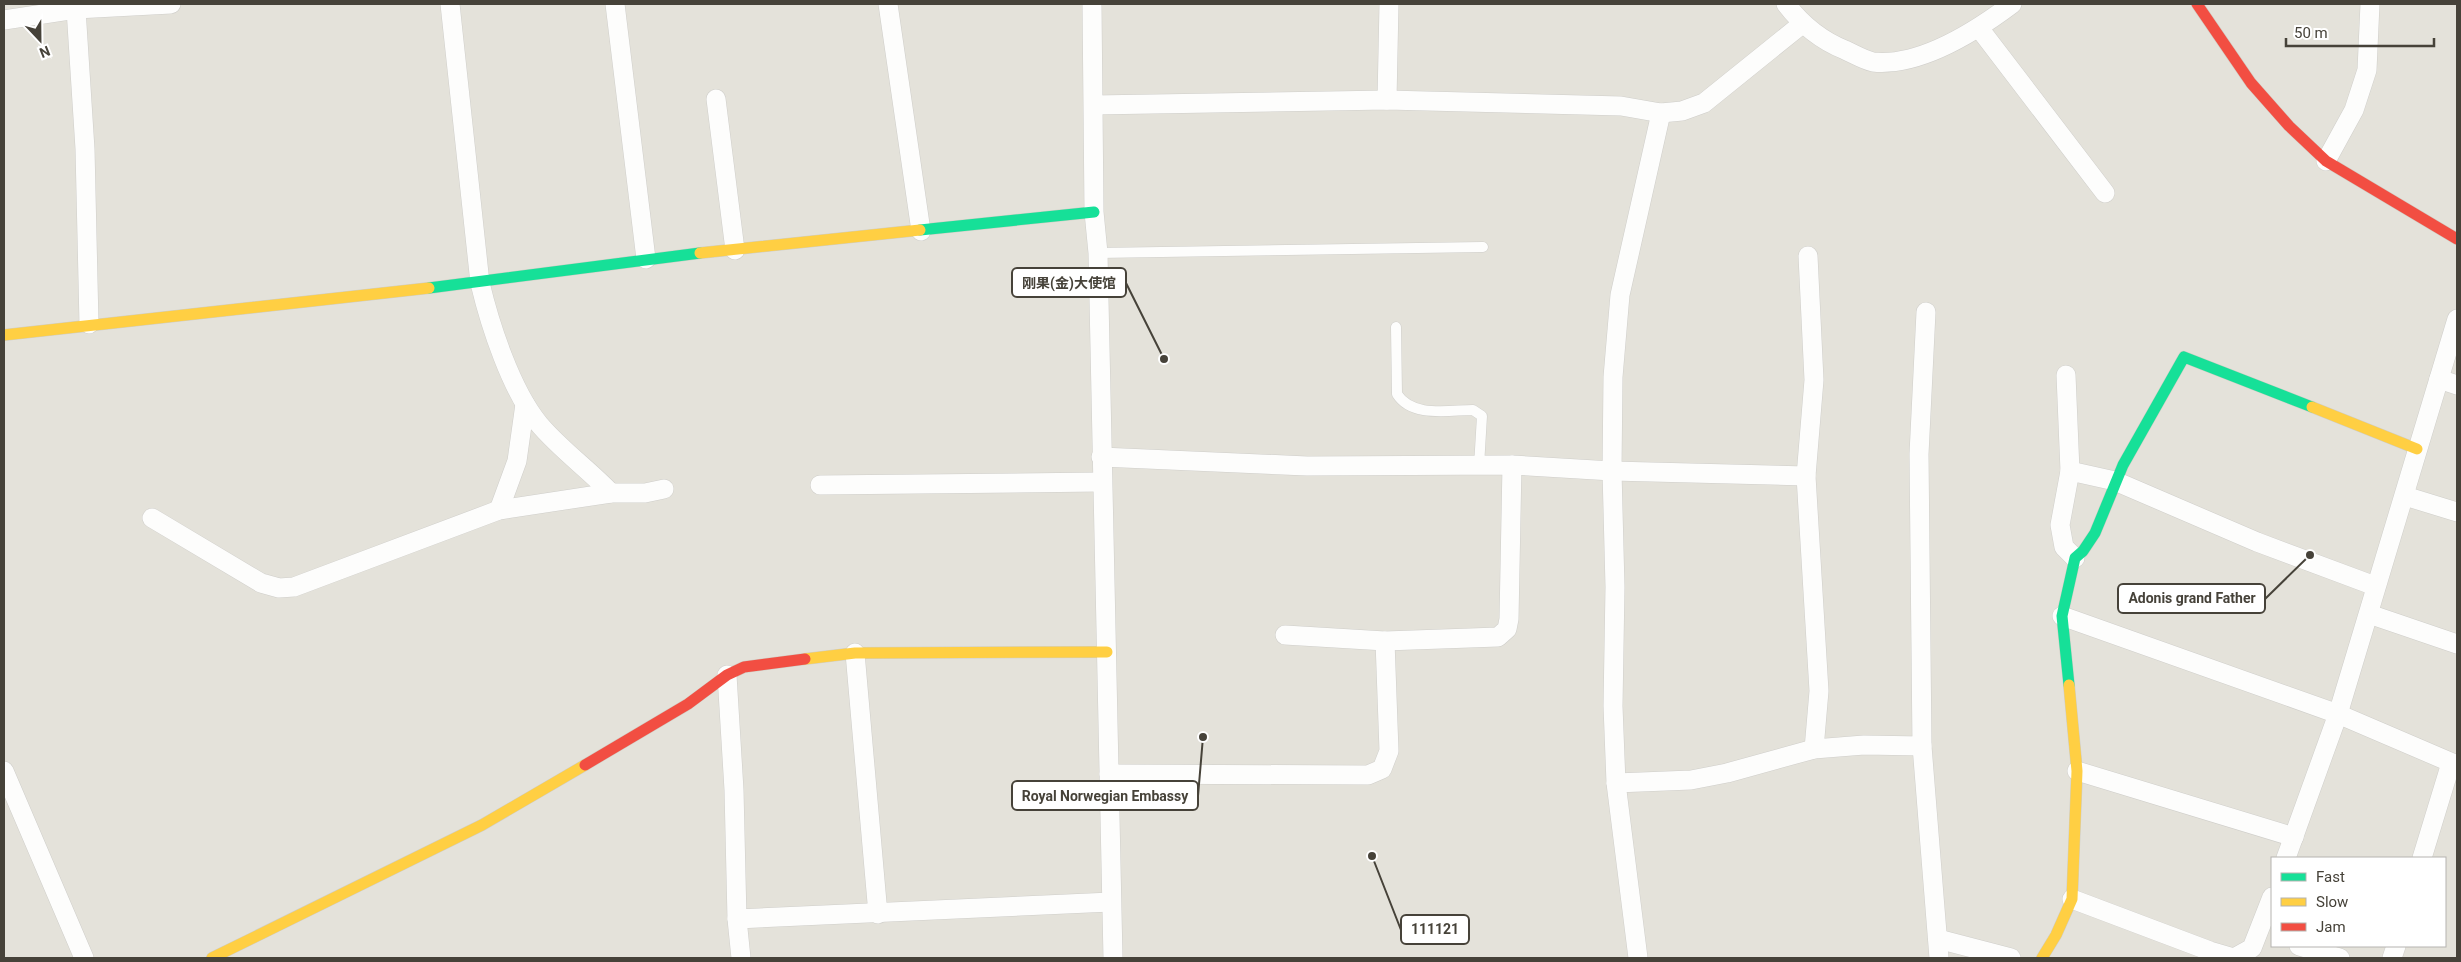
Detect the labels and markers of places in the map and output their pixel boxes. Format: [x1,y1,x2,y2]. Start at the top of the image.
callout: 刚果(金)大使馆 [1012,268,1126,297]
callout: Adonis grand Father [2118,584,2265,613]
callout: Royal Norwegian Embassy [1012,781,1198,810]
callout: 111121 [1401,915,1469,944]

